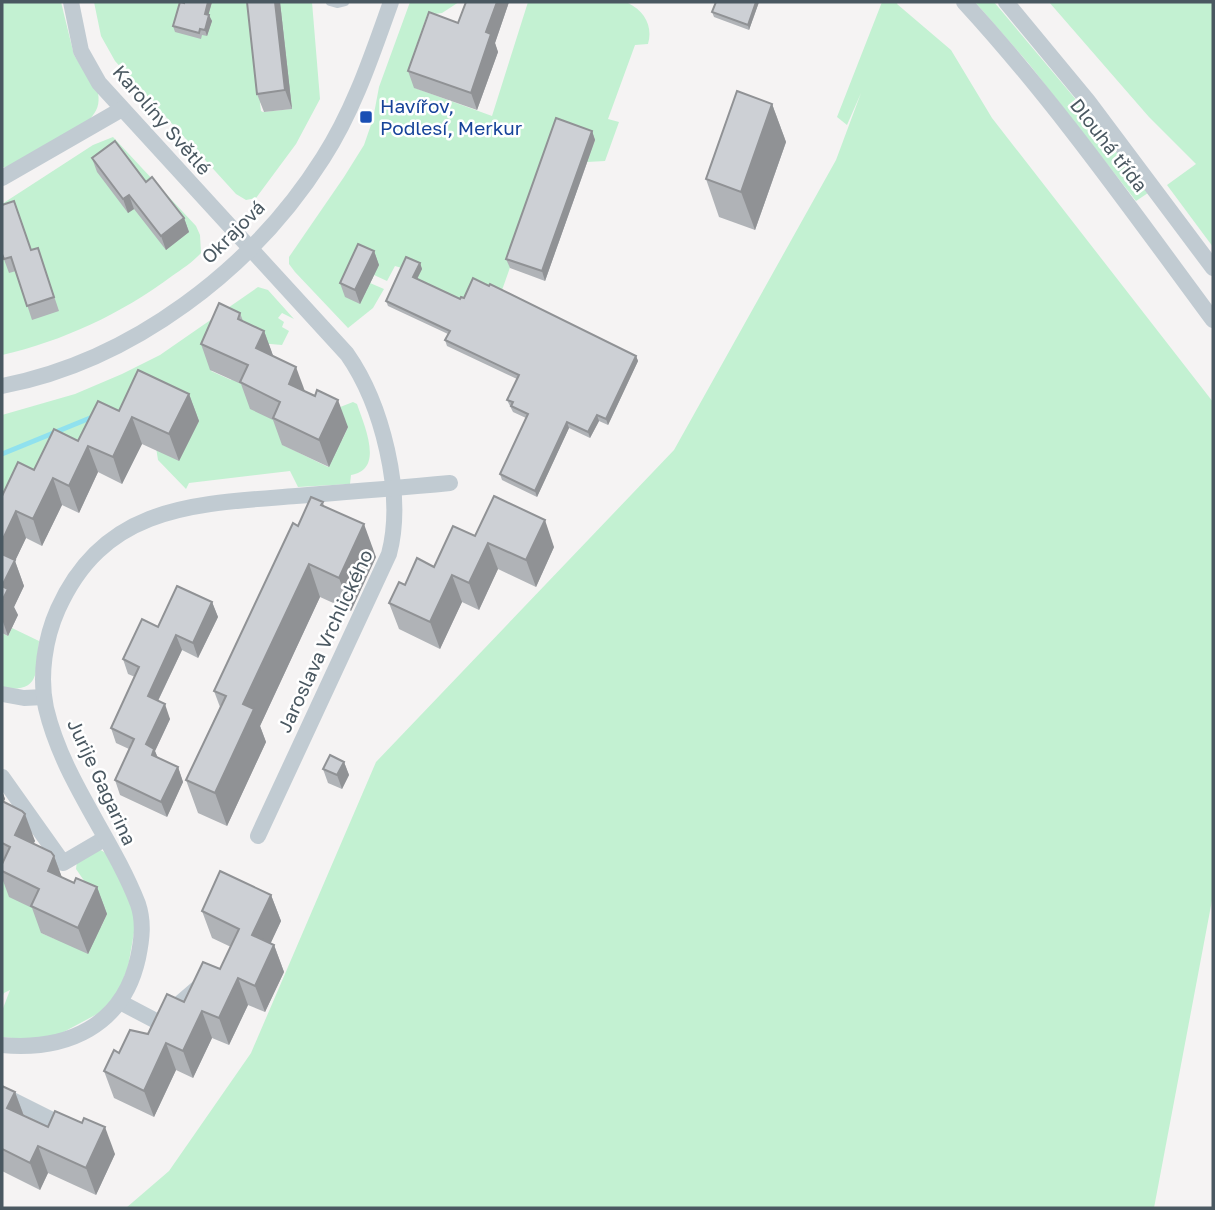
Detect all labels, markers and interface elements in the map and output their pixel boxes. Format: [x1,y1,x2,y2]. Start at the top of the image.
street label: Karolíny Světlé [108,60,216,179]
place label: Havířov, Podlesí, Merkur [380,94,523,139]
street label: Dlouhá třída [1066,94,1153,196]
marker: Havířov, Podlesí, Merkur [358,109,374,125]
street label: Okrajová [196,195,269,268]
street label: Jaroslava Vrchlického [272,546,377,736]
street label: Jurije Gagarina [63,715,142,849]

